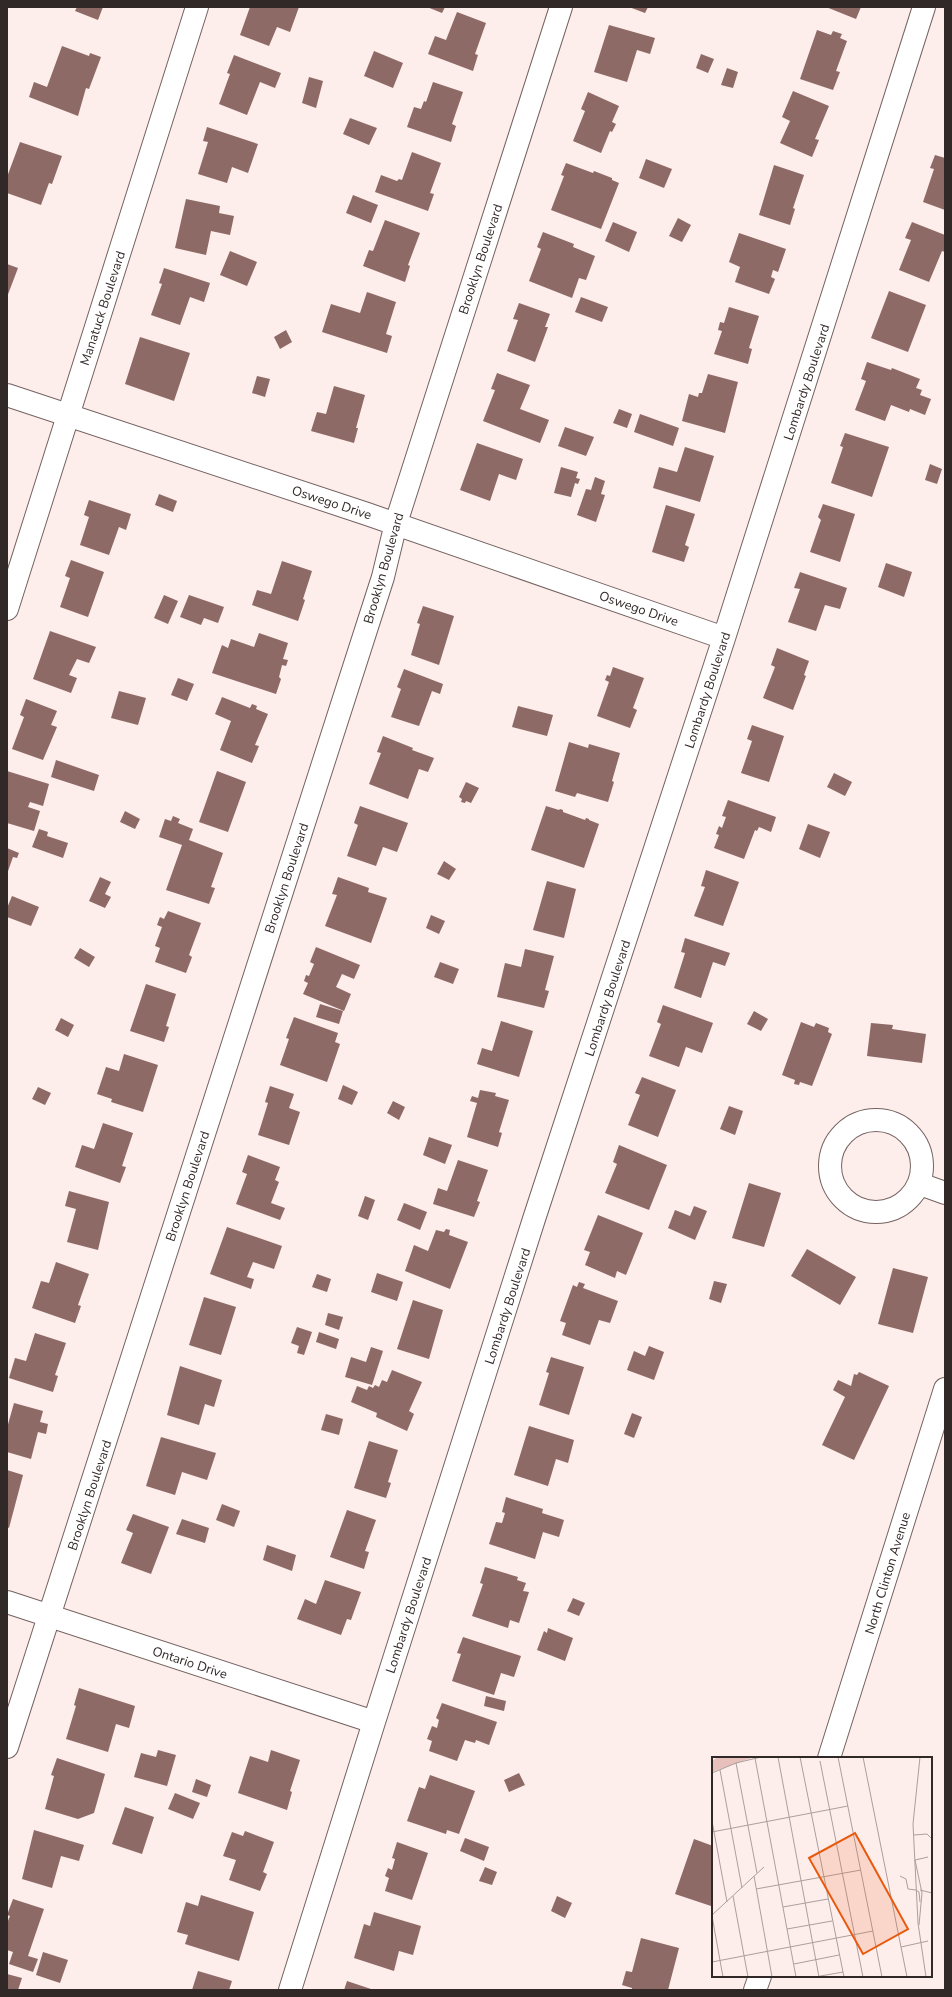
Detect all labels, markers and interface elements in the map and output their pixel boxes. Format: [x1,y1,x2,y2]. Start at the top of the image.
street label: Brooklyn Boulevard [455,202,507,317]
street label: Manatuck Boulevard [76,249,130,368]
street label: Lombardy Boulevard [780,322,834,443]
street label: Oswego Drive [290,482,374,524]
street label: Brooklyn Boulevard [359,511,408,626]
street label: Oswego Drive [597,587,681,631]
street label: Lombardy Boulevard [681,630,735,751]
street label: Brooklyn Boulevard [261,821,313,936]
street label: Lombardy Boulevard [581,938,635,1059]
street label: Brooklyn Boulevard [162,1129,214,1244]
street label: Lombardy Boulevard [481,1246,535,1367]
street label: Brooklyn Boulevard [64,1438,116,1553]
street label: North Clinton Avenue [861,1510,915,1637]
street label: Lombardy Boulevard [382,1555,436,1676]
street label: Ontario Drive [150,1642,230,1684]
inset map [712,1757,932,1977]

